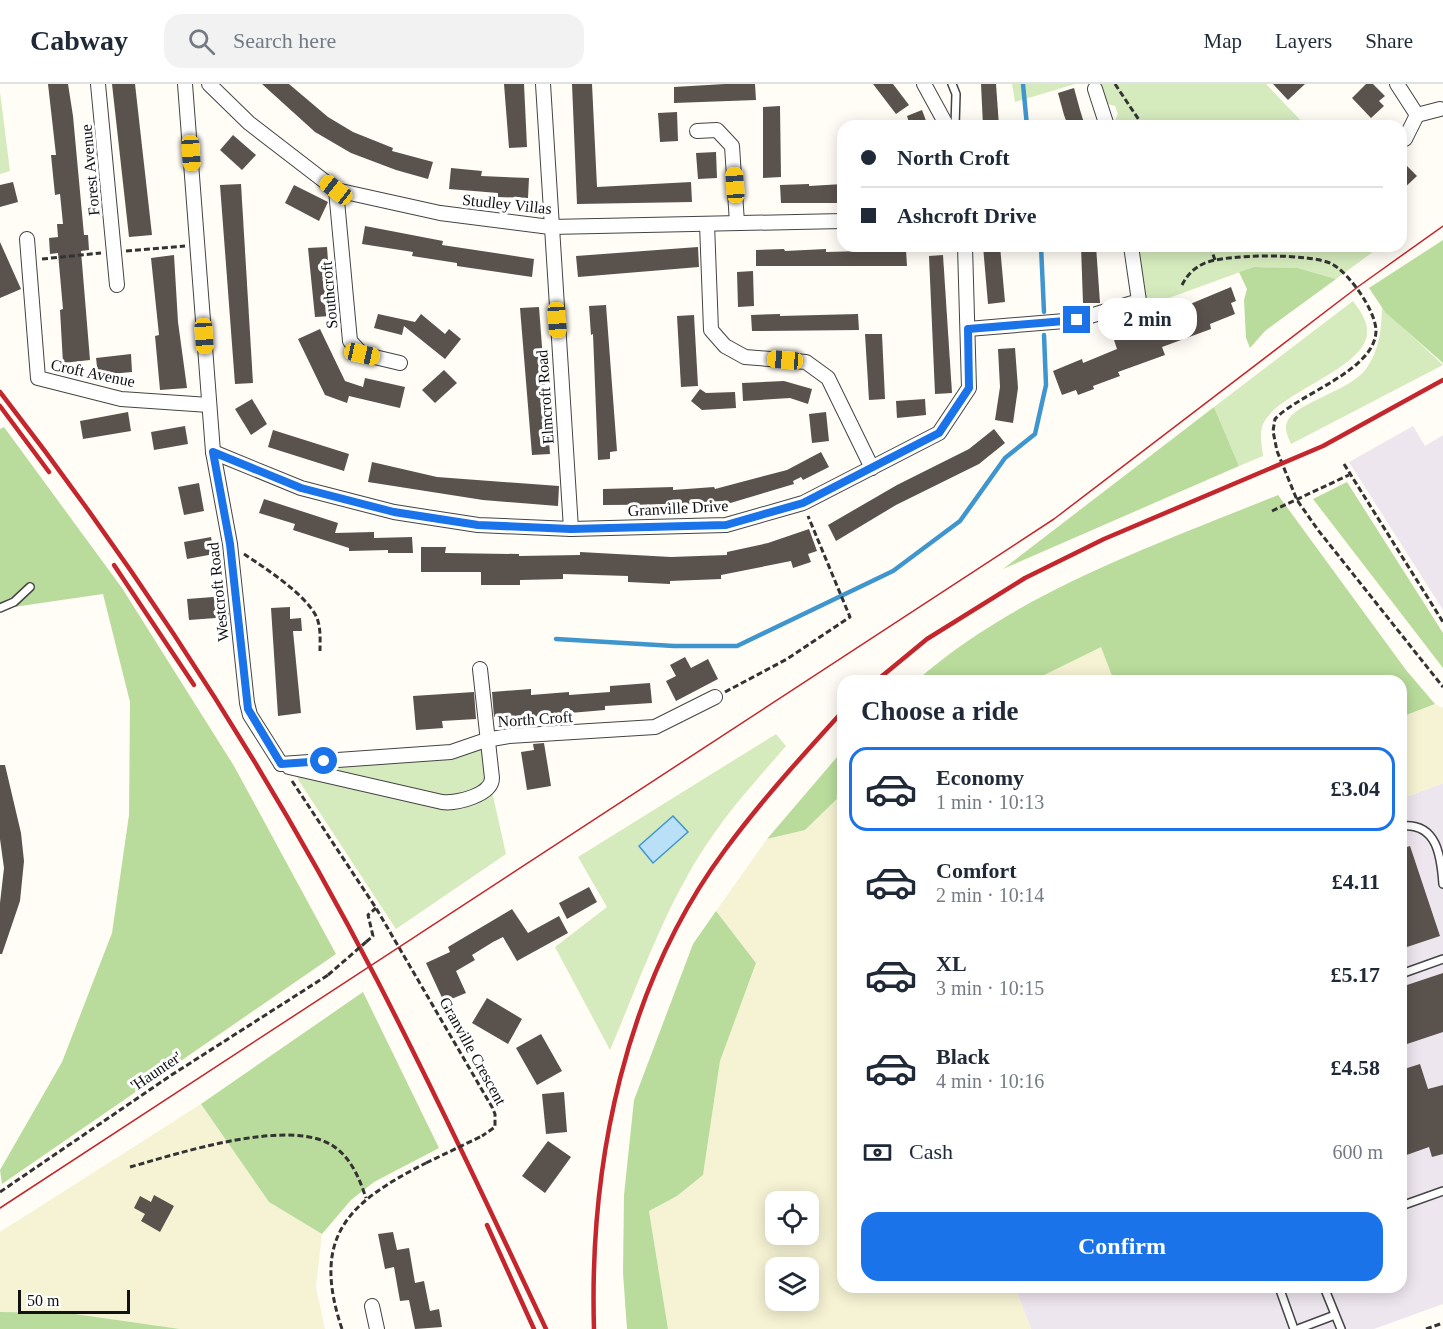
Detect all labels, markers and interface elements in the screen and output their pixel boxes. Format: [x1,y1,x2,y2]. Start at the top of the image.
search box [164,14,584,68]
text: Cabway [30,25,128,56]
icon: search [185,25,218,58]
text: Search here [233,28,336,53]
text: Map [1204,29,1242,53]
text: Layers [1275,29,1332,53]
text: Share [1365,29,1413,53]
street label: Forest Avenue [78,124,102,216]
car [181,134,201,172]
text: North Croft [897,145,1010,170]
car [725,166,745,204]
car [316,172,356,208]
street label: Studley Villas [461,191,553,218]
text: Ashcroft Drive [897,203,1037,228]
street label: Southcroft [318,260,340,329]
callout: 2 min [1098,299,1197,341]
car [547,301,567,339]
route end [1063,306,1090,333]
text: 2 min [1123,308,1172,330]
car [194,317,214,355]
car [342,341,382,367]
street label: Elmcroft Road [533,349,557,445]
car [766,349,804,371]
street label: Croft Avenue [49,356,137,390]
street label: Granville Drive [627,497,729,519]
street label: Westcroft Road [204,542,232,642]
text: Choose a ride [861,696,1019,726]
street label: North Croft [497,708,574,730]
route start [310,747,337,774]
icon: car [864,762,918,816]
text: Economy [936,765,1024,790]
text: £3.04 [1331,776,1380,801]
text: 1 min · 10:13 [936,791,1044,813]
icon: car [864,855,918,909]
text: Comfort [936,858,1017,883]
text: £4.11 [1332,869,1380,894]
text: 2 min · 10:14 [936,884,1044,906]
icon: car [864,948,918,1002]
text: XL [936,951,967,976]
text: £5.17 [1331,962,1380,987]
text: 3 min · 10:15 [936,977,1044,999]
street label: Granville Crescent [436,994,510,1108]
icon: car [864,1041,918,1095]
text: Black [936,1044,990,1069]
street label: 'Haunter' [127,1048,185,1094]
text: £4.58 [1331,1055,1380,1080]
text: 4 min · 10:16 [936,1070,1044,1092]
icon: cash [861,1136,894,1169]
text: Cash [909,1139,953,1164]
text: 600 m [1332,1141,1383,1163]
map controls [765,1191,819,1311]
button: locate [765,1191,819,1245]
button: Confirm [861,1212,1383,1281]
button: layers [765,1257,819,1311]
scale bar [18,1287,130,1314]
text: 50 m [27,1292,59,1309]

